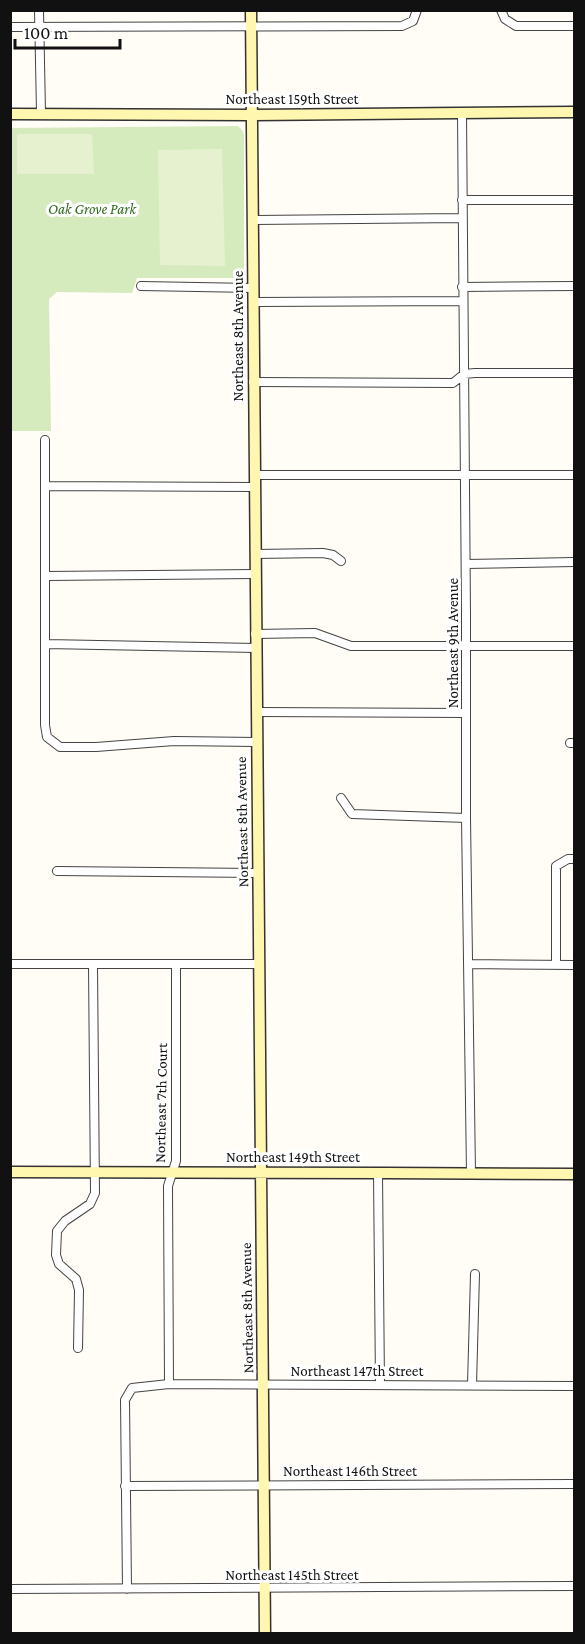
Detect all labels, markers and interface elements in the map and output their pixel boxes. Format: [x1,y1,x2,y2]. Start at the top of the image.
scale bar [15,12,120,50]
text: 100 m [24,23,69,43]
street label: Northeast 159th Street [225,91,360,107]
park label: Oak Grove Park [48,201,137,217]
street label: Northeast 8th Avenue [230,270,246,401]
street label: Northeast 9th Avenue [445,577,461,708]
street label: Northeast 8th Avenue [233,756,251,888]
street label: Northeast 7th Court [152,1042,170,1163]
street label: Northeast 149th Street [226,1149,361,1165]
street label: Northeast 8th Avenue [238,1242,256,1374]
street label: Northeast 147th Street [291,1363,424,1379]
street label: Northeast 146th Street [283,1463,418,1479]
street label: Northeast 145th Street [225,1567,360,1583]

